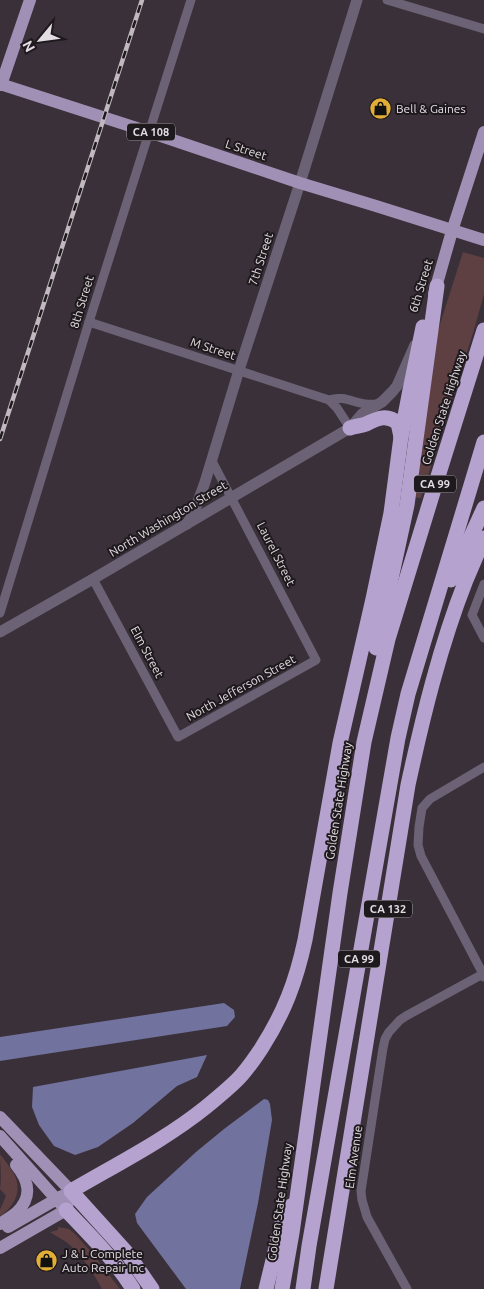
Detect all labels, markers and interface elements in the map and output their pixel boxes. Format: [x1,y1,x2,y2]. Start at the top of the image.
north arrow [15,15,65,65]
text: N [19,38,38,55]
shop icon: Bell & Gaines [368,97,392,121]
place label: Bell & Gaines [396,102,466,115]
road number: CA 108 [127,124,175,140]
street label: L Street [224,137,269,162]
street label: 7th Street [246,231,275,287]
street label: 6th Street [406,258,435,314]
street label: 8th Street [67,274,96,330]
street label: M Street [189,335,238,362]
street label: Golden State Highway [419,349,468,466]
road number: CA 99 [414,476,456,492]
street label: North Washington Street [107,478,229,559]
street label: Laurel Street [255,520,298,588]
street label: Elm Street [128,624,167,680]
street label: North Jefferson Street [184,652,298,723]
street label: Golden State Highway [323,741,354,861]
road number: CA 132 [364,901,412,918]
road number: CA 99 [338,951,380,968]
street label: Elm Avenue [343,1125,364,1189]
street label: Golden State Highway [265,1142,294,1262]
place label: J & L Complete Auto Repair Inc [62,1247,145,1274]
shop icon: J & L Complete Auto Repair Inc [34,1249,58,1273]

